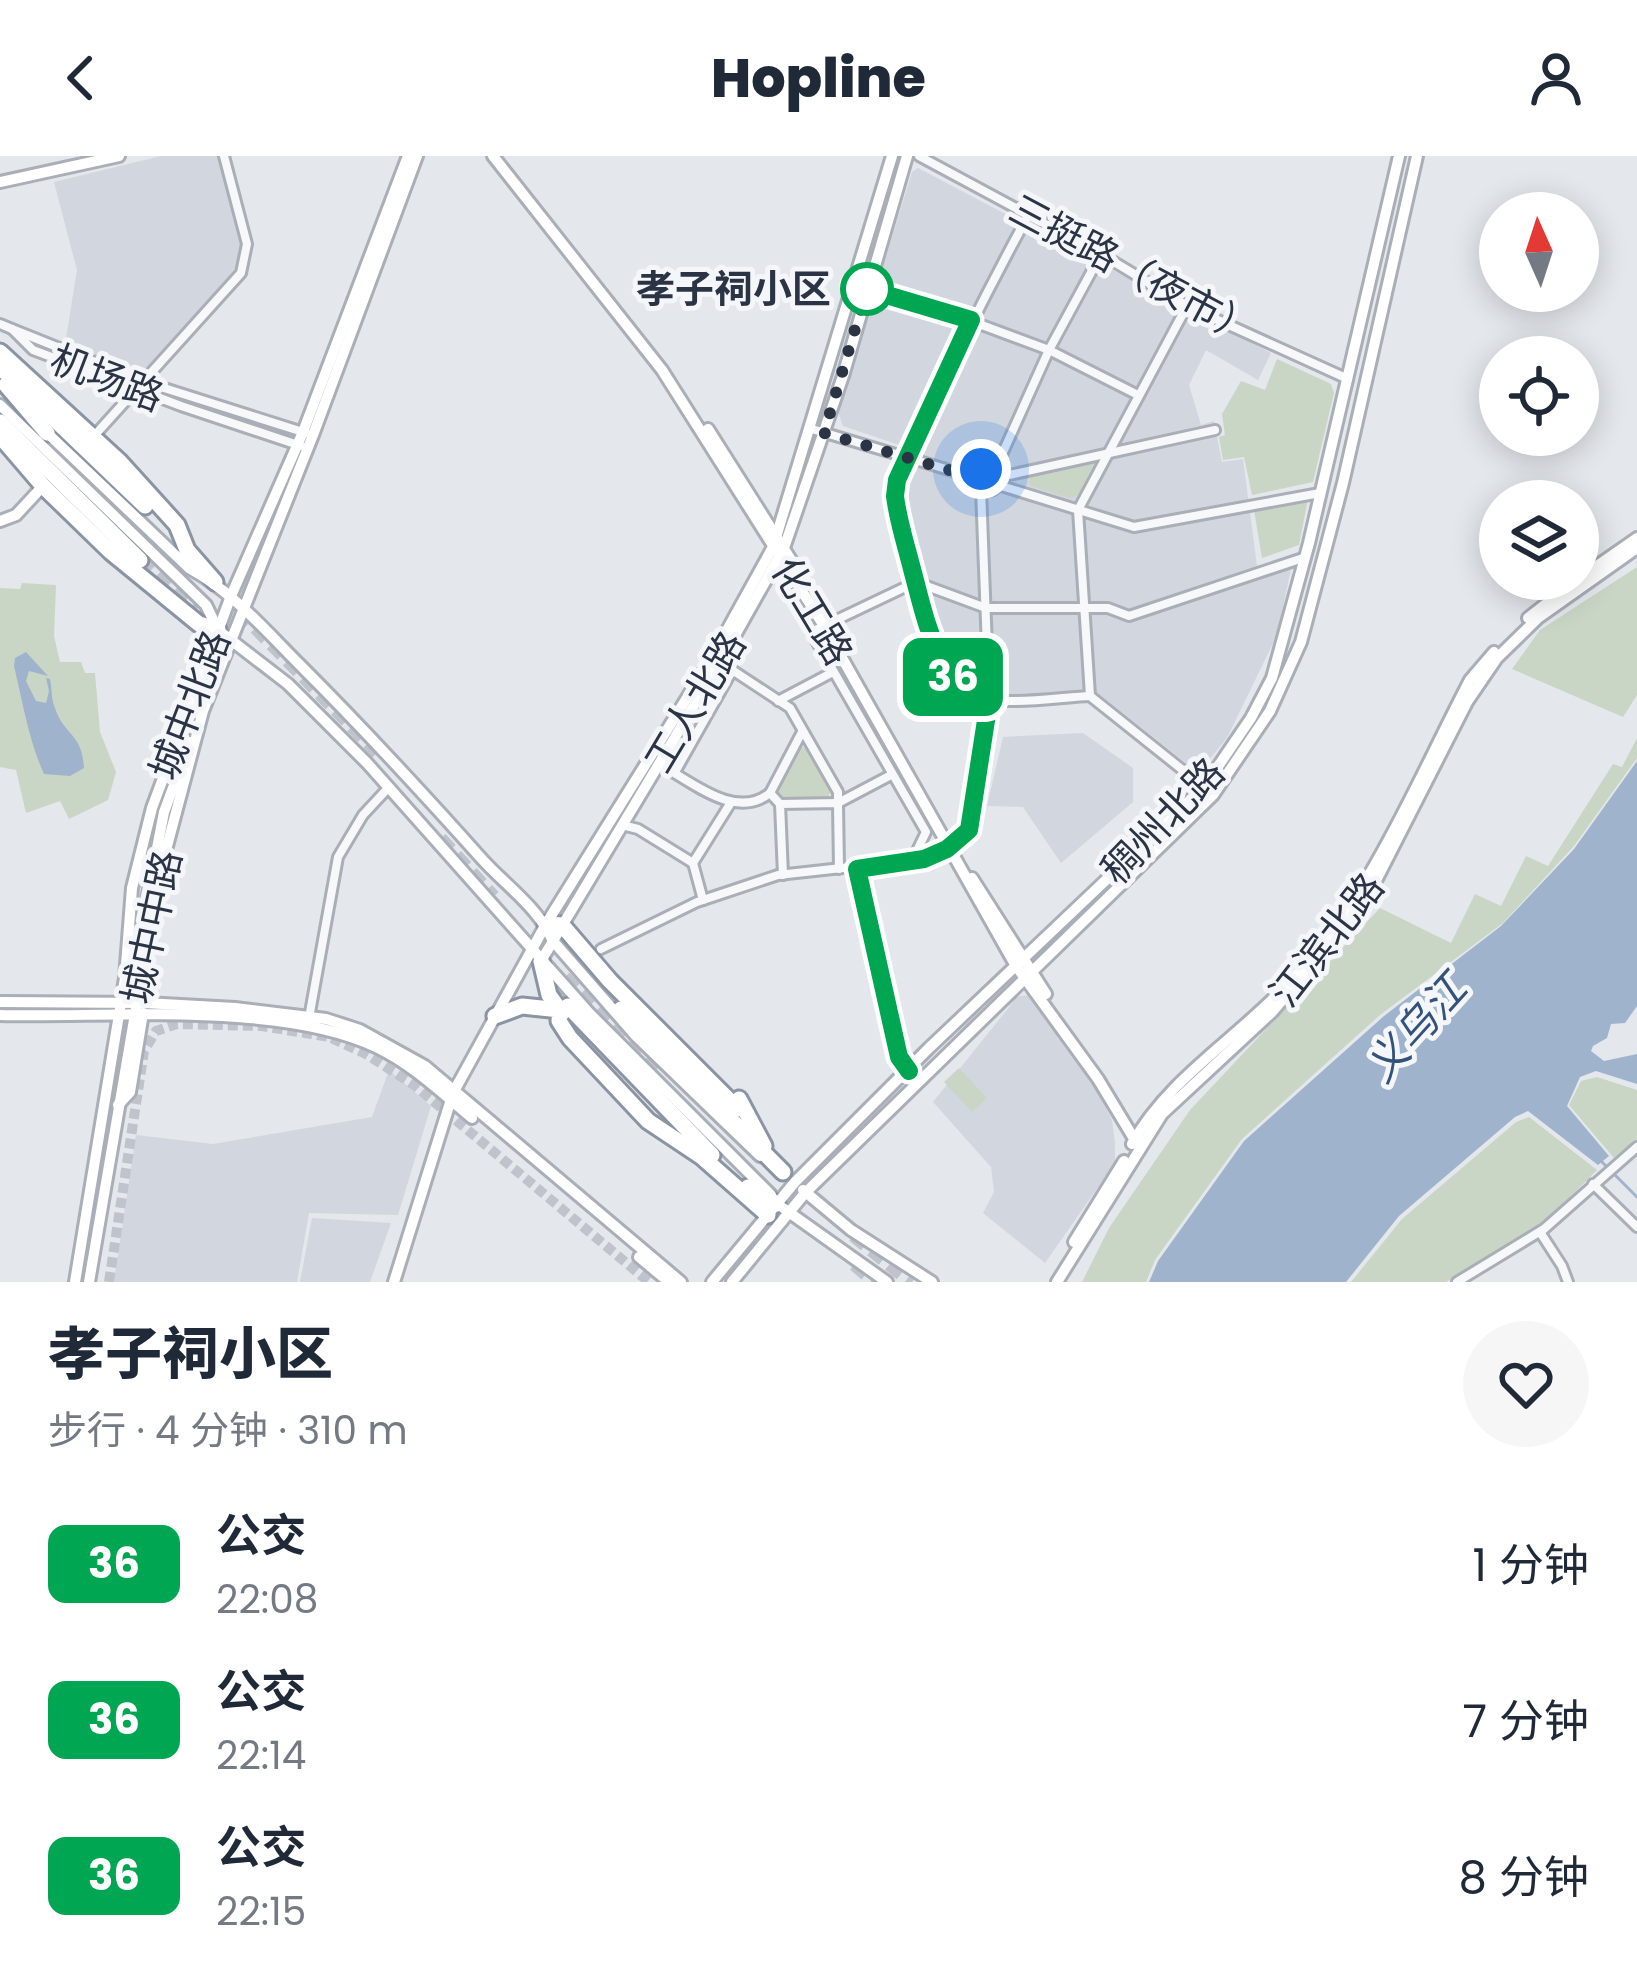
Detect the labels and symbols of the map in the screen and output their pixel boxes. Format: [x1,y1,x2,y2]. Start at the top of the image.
street label: 三挺路（夜市） [1000,182,1266,358]
north arrow [1479,192,1599,312]
place label: 孝子祠小区 [636,262,831,317]
marker: 孝子祠小区 [842,264,892,314]
street label: 机场路 [43,331,171,425]
your location [951,439,1011,499]
street label: 化工路 [758,547,866,675]
street label: 工人北路 [631,621,759,783]
street label: 城中北路 [136,622,244,788]
line badge: 36 [899,638,1007,716]
street label: 稠州北路 [1089,746,1237,896]
street label: 城中中路 [109,845,195,1009]
street label: 江滨北路 [1257,862,1397,1018]
water label: 义乌江 [1352,958,1483,1095]

